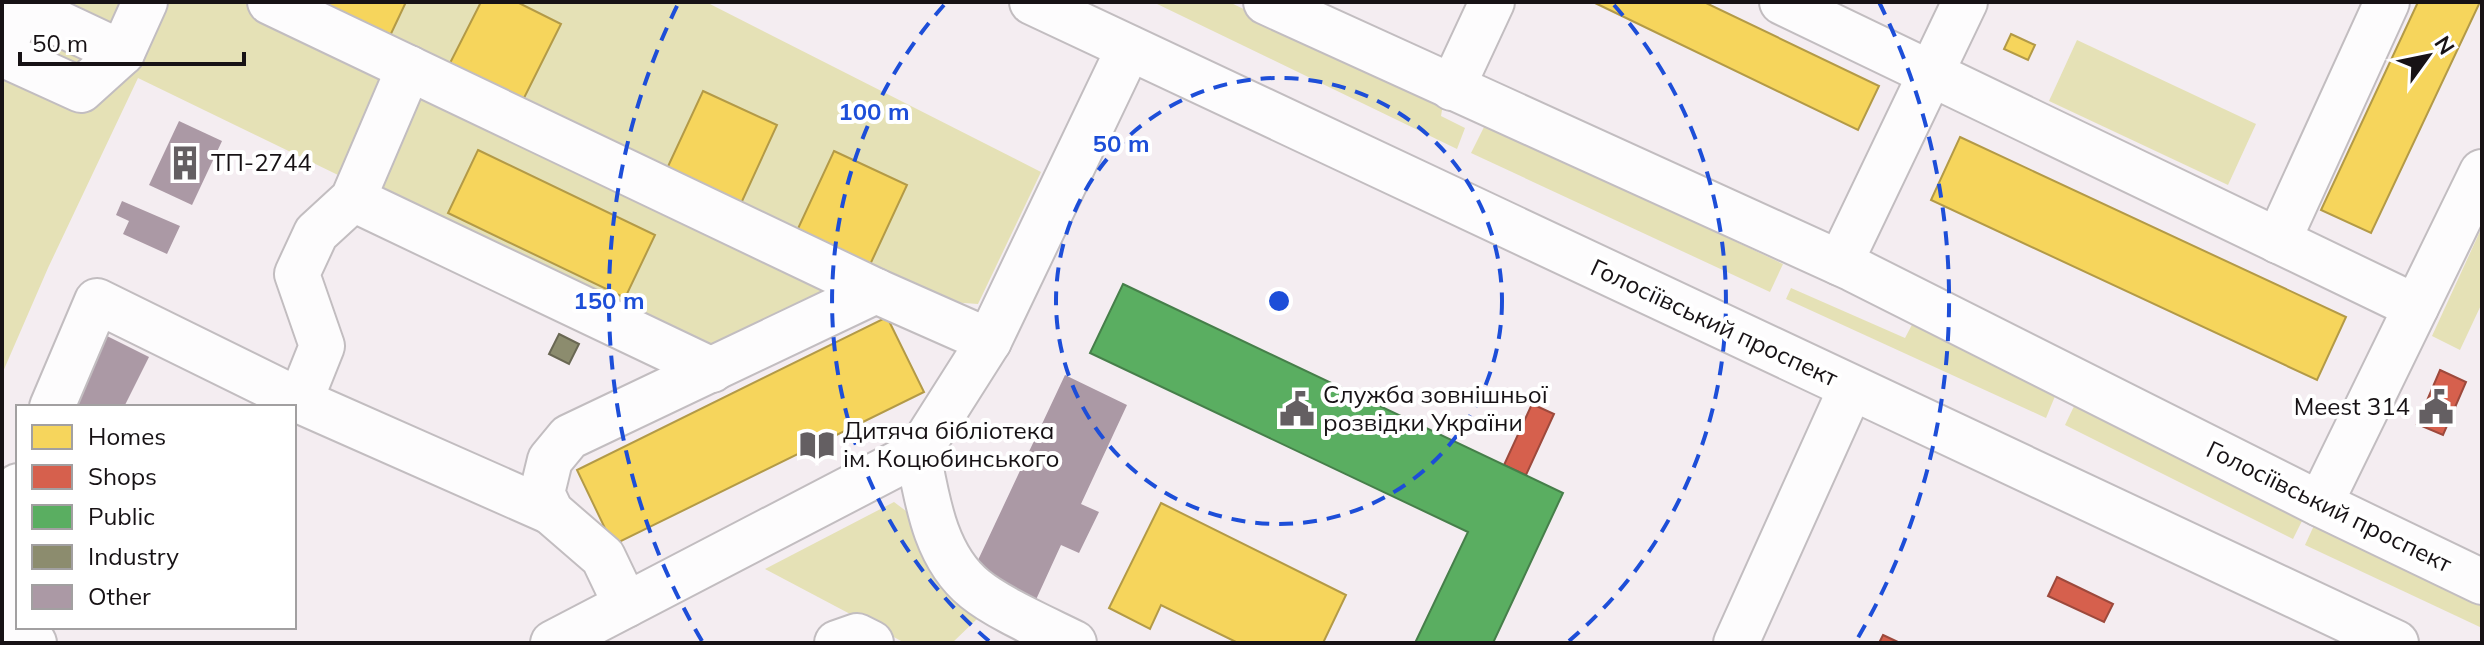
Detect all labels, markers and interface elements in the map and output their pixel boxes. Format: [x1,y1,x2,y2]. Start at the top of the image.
scale bar [20,16,244,66]
north arrow [2388,16,2468,96]
text: 50 m [32,28,88,58]
text: N [2429,31,2461,60]
text: 100 m [838,96,910,126]
text: 50 m [1093,128,1149,158]
building icon: ТП-2744 [166,144,204,182]
place label: ТП-2744 [211,147,312,177]
street label: Голосіївський проспект [1586,252,1843,393]
text: 150 m [573,285,645,315]
centre of rings [1265,287,1293,315]
place label: Служба зовнішньої розвідки України [1323,379,1549,437]
public building icon: Meest 314 [2417,388,2455,426]
public building icon: Служба зовнішньої розвідки України [1278,390,1316,428]
place label: Meest 314 [2294,391,2410,421]
legend [16,405,296,629]
place label: Дитяча бібліотека ім. Коцюбинського [843,415,1059,473]
text: Homes [88,421,166,451]
library icon: Дитяча бібліотека ім. Коцюбинського [798,426,836,464]
street label: Голосіївський проспект [2202,434,2457,579]
text: Shops [88,461,157,491]
text: Public [88,501,155,531]
text: Industry [88,541,179,571]
text: Other [88,581,151,611]

